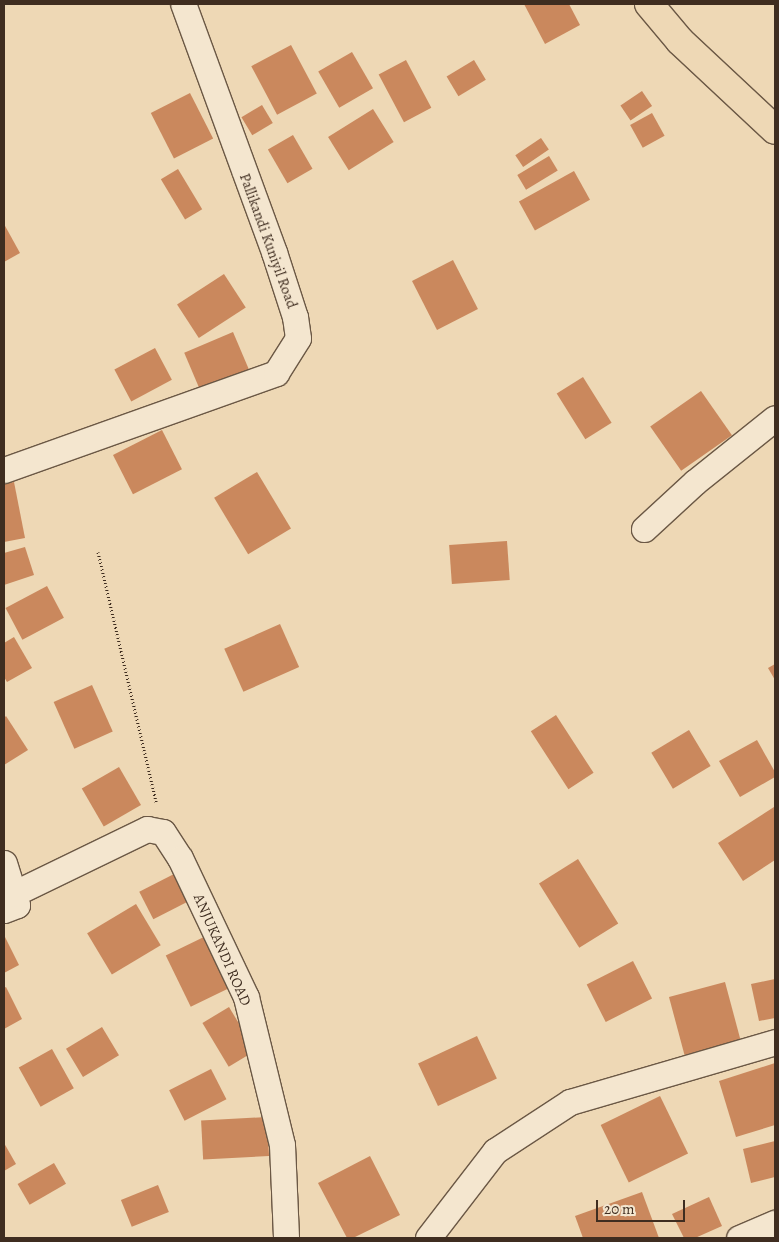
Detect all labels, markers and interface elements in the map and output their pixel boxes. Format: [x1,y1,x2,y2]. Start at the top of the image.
street label: Pallikandi Kuniyil Road [235,171,301,311]
street label: ANJUKANDI ROAD [189,891,255,1009]
scale bar [599,1190,688,1222]
text: 20 m [604,1199,635,1219]

